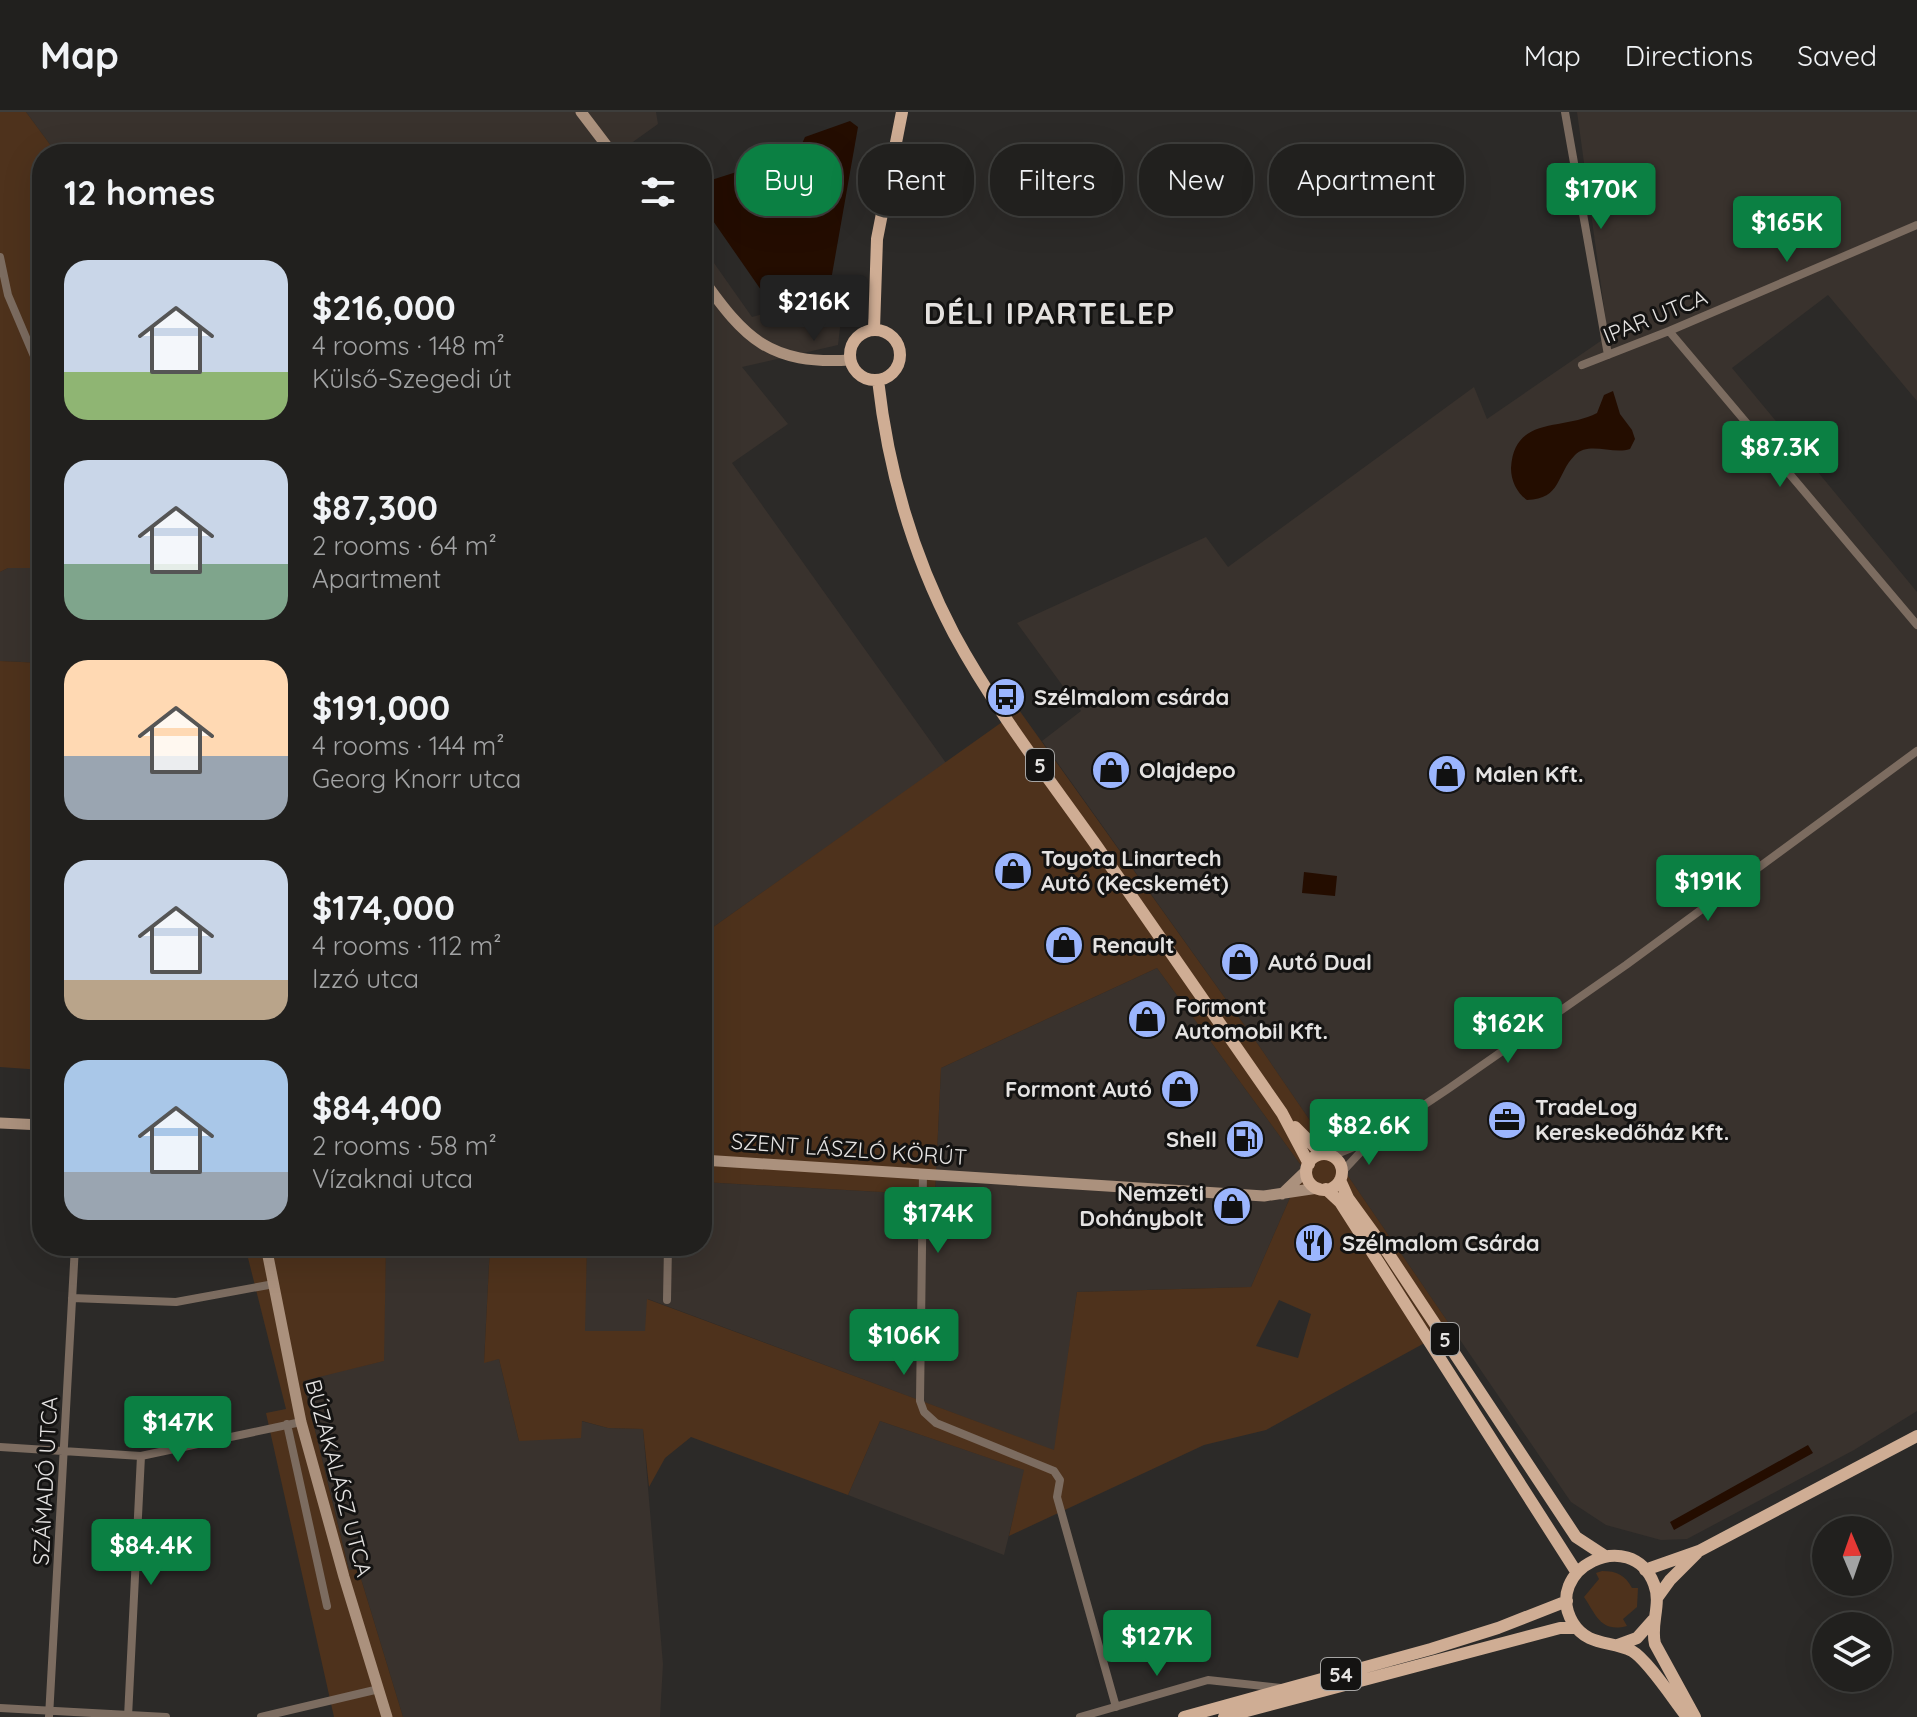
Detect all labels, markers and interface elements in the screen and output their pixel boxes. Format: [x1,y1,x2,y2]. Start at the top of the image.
text: Map [40,31,119,79]
text: Map [1524,38,1581,73]
text: Directions [1625,38,1753,73]
text: Saved [1797,38,1877,73]
chip: Buy [736,144,842,216]
chip: Rent [858,144,974,216]
chip: Filters [990,144,1123,216]
chip: New [1139,144,1253,216]
chip: Apartment [1269,144,1464,216]
pin: $170K [1545,163,1657,231]
icon: filters [636,170,680,214]
text: 12 homes [64,171,215,214]
text: $170K [1565,172,1637,205]
pin: $165K [1731,196,1843,264]
text: $165K [1751,205,1823,238]
pin: $216K [758,275,870,343]
street label: IPAR UTCA [1599,282,1711,350]
text: $216K [778,284,850,317]
text: $216,000 [312,286,456,329]
icon: home [128,292,224,388]
district label: DÉLI IPARTELEP [924,294,1176,332]
text: 4 rooms · 148 m² [312,329,505,362]
text: Külső-Szegedi út [312,362,512,395]
pin: $87.3K [1715,421,1845,489]
text: $87.3K [1740,430,1820,463]
text: $87,300 [312,486,438,529]
icon: home [128,492,224,588]
text: 2 rooms · 64 m² [312,529,497,562]
text: Apartment [312,562,441,595]
bus stop icon: Szélmalom csárda [985,676,1027,718]
place label: Szélmalom csárda [1034,683,1229,711]
text: $191,000 [312,686,450,729]
icon: home [128,692,224,788]
text: 4 rooms · 144 m² [312,729,505,762]
road number: 5 [1026,749,1054,781]
shop icon: Olajdepo [1090,749,1132,791]
shop icon: Malen Kft. [1426,753,1468,795]
place label: Olajdepo [1139,756,1236,784]
place label: Malen Kft. [1475,760,1583,788]
text: Georg Knorr utca [312,762,521,795]
place label: Toyota Linartech Autó (Kecskemét) [1041,844,1229,897]
shop icon: Toyota Linartech Autó (Kecskemét) [992,850,1034,892]
pin: $191K [1652,855,1764,923]
text: $191K [1674,864,1742,897]
text: $174,000 [312,886,455,929]
icon: home [128,892,224,988]
shop icon: Renault [1043,924,1085,966]
text: 4 rooms · 112 m² [312,929,502,962]
place label: Renault [1092,931,1174,959]
shop icon: Autó Dual [1219,941,1261,983]
place label: Autó Dual [1268,948,1372,976]
text: Izzó utca [312,962,419,995]
place label: Formont Automobil Kft. [1175,992,1328,1045]
pin: $162K [1452,997,1564,1065]
shop icon: Formont Automobil Kft. [1126,998,1168,1040]
text: $162K [1472,1006,1544,1039]
shop icon: Formont Autó [1159,1068,1201,1110]
place label: Formont Autó [1005,1075,1152,1103]
text: $84,400 [312,1086,442,1129]
icon: home [128,1092,224,1188]
place label: TradeLog Kereskedőház Kft. [1535,1093,1729,1146]
pin: $82.6K [1304,1099,1434,1167]
office icon: TradeLog Kereskedőház Kft. [1486,1099,1528,1141]
text: $82.6K [1328,1108,1410,1141]
fuel station icon: Shell [1224,1118,1266,1160]
place label: Shell [1166,1125,1217,1153]
street label: SZENT LÁSZLÓ KÖRÚT [730,1127,968,1171]
text: 2 rooms · 58 m² [312,1129,497,1162]
text: Vízaknai utca [312,1162,473,1195]
place label: Nemzeti Dohánybolt [1079,1179,1204,1232]
shop icon: Nemzeti Dohánybolt [1211,1185,1253,1227]
pin: $174K [882,1187,994,1255]
text: $174K [902,1196,974,1229]
restaurant icon: Szélmalom Csárda [1293,1222,1335,1264]
place label: Szélmalom Csárda [1342,1229,1540,1257]
pin: $106K [848,1309,960,1377]
text: $106K [867,1318,941,1351]
road number: 5 [1431,1323,1459,1355]
street label: BÚZAKALÁSZ UTCA [299,1376,379,1580]
street label: SZÁMADÓ UTCA [27,1396,63,1566]
pin: $147K [122,1396,234,1464]
text: $147K [142,1405,214,1438]
north arrow [1812,1516,1892,1596]
map controls [1812,1516,1892,1692]
pin: $84.4K [86,1519,216,1587]
text: $84.4K [109,1528,193,1561]
pin: $127K [1101,1610,1213,1678]
button: layers [1812,1612,1892,1692]
text: $127K [1121,1619,1193,1652]
road number: 54 [1321,1658,1361,1690]

